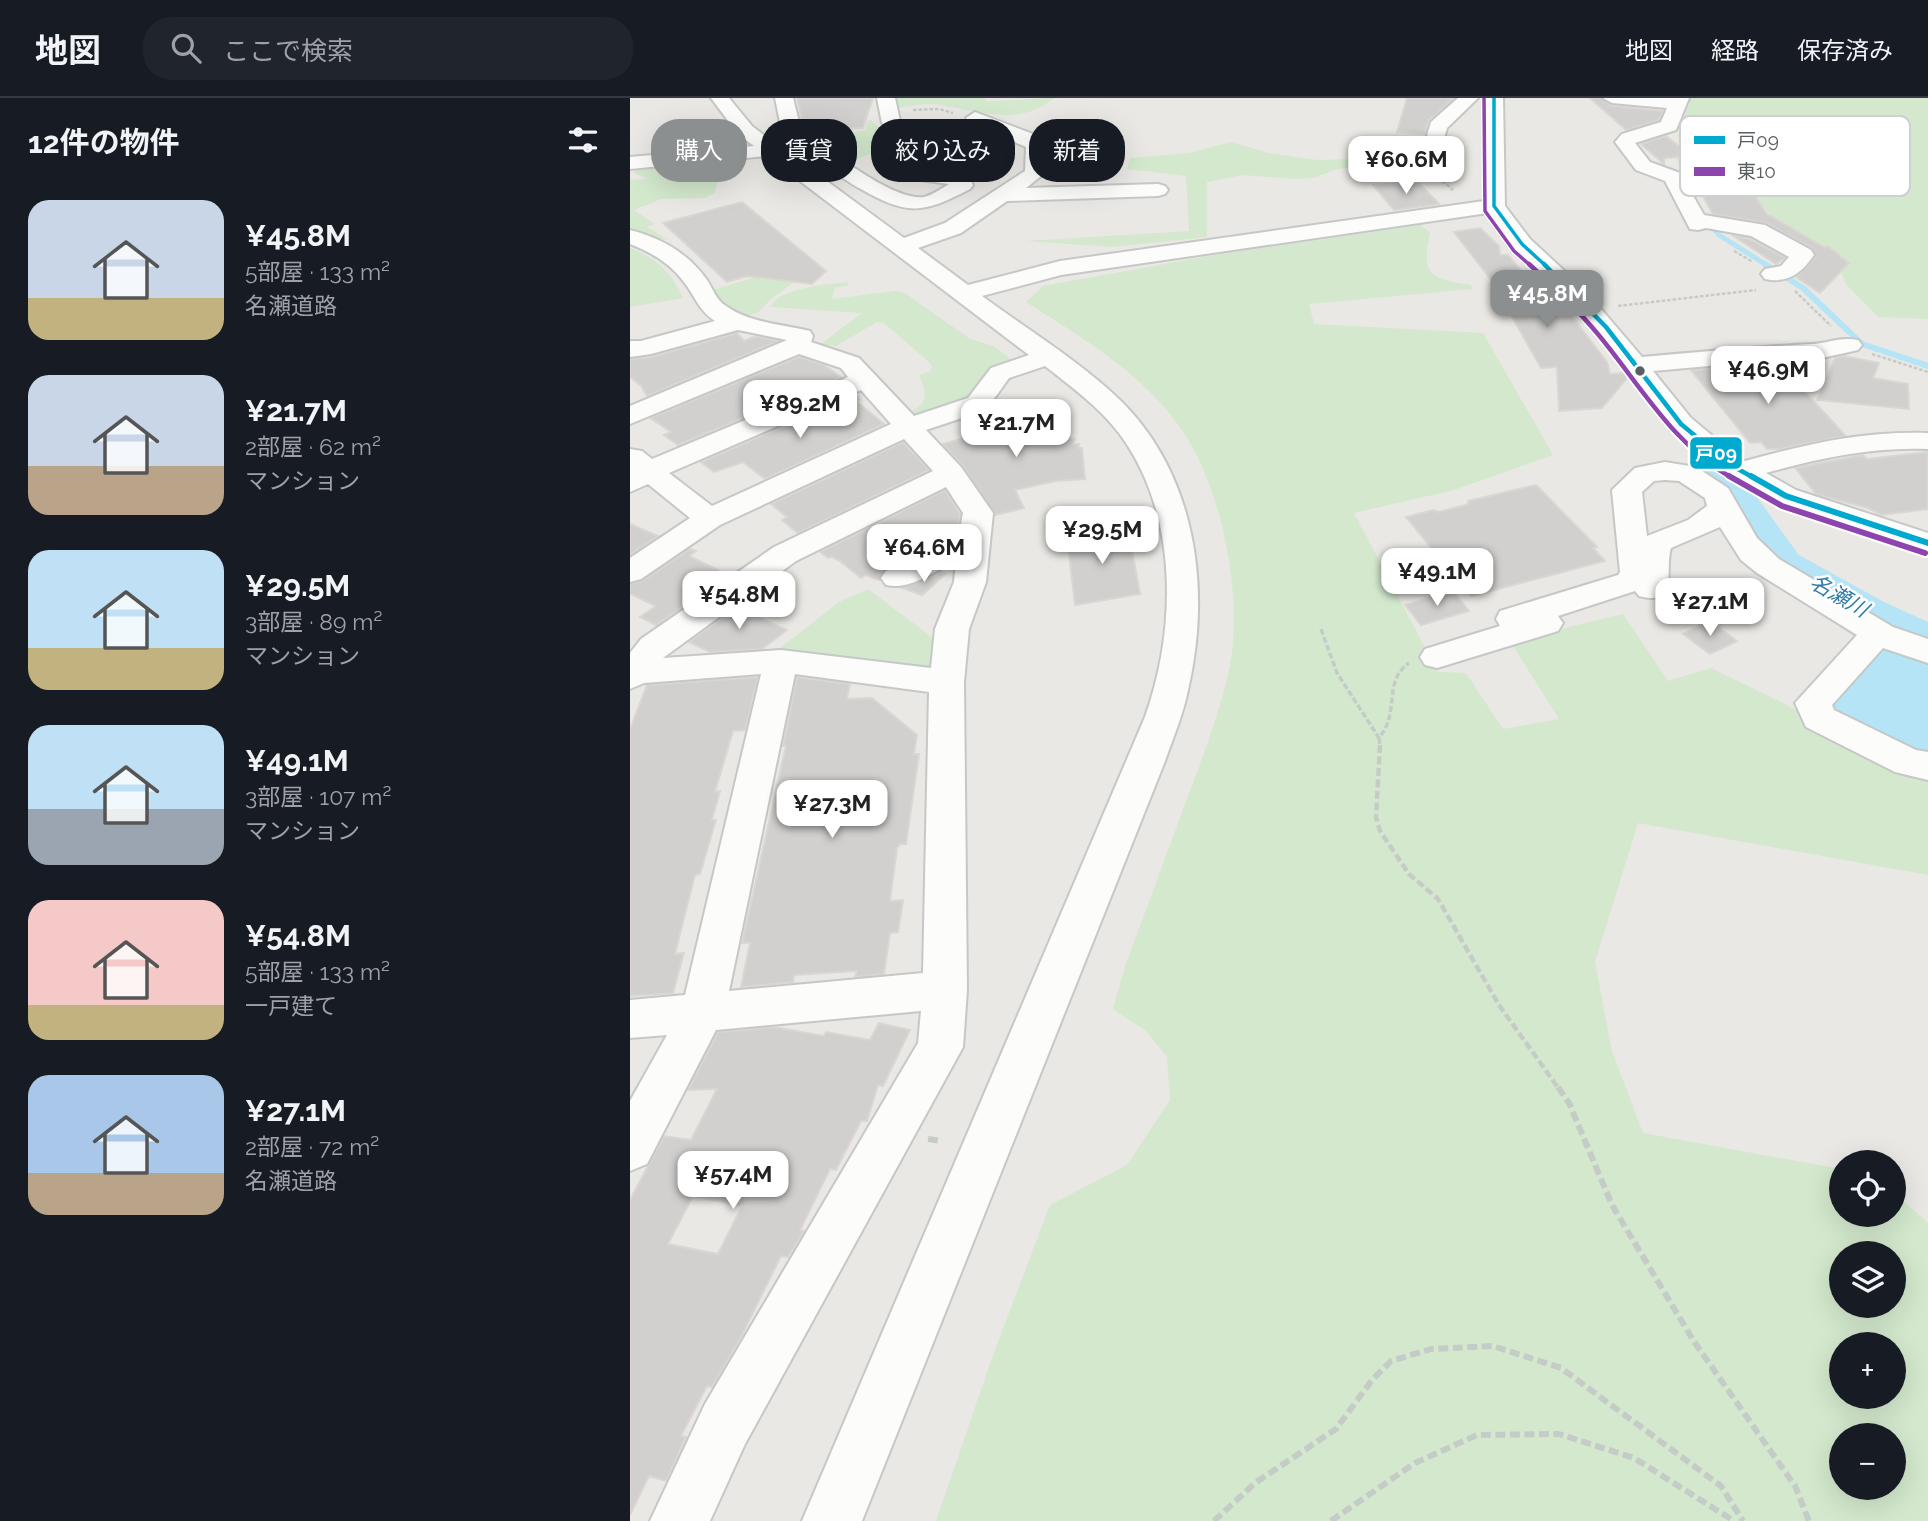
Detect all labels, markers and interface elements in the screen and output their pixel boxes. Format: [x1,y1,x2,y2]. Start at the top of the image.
search box [143,17,633,80]
icon: search [167,29,205,67]
text: 地図 [35,31,101,70]
text: ここで検索 [223,36,353,66]
text: 地図 [1625,36,1673,65]
text: 経路 [1711,36,1759,65]
text: 保存済み [1797,36,1893,65]
legend [1680,116,1910,196]
chip: 購入 [651,119,747,182]
chip: 賃貸 [761,119,857,182]
chip: 絞り込み [871,119,1015,182]
chip: 新着 [1029,119,1125,182]
icon: filters [564,121,602,159]
text: 12件の物件 [28,125,180,160]
text: 戸09 [1737,129,1779,151]
pin: ¥60.6M [1349,136,1463,196]
text: ¥60.6M [1364,145,1448,172]
text: 東10 [1737,160,1776,182]
text: ¥45.8M [245,218,351,253]
icon: home [84,228,168,312]
text: 5部屋 · 133 m² [245,258,390,285]
pin: ¥45.8M [1490,271,1604,330]
text: ¥45.8M [1506,279,1588,306]
text: 名瀬道路 [245,292,337,319]
pin: ¥46.9M [1711,346,1825,406]
text: ¥46.9M [1727,355,1809,382]
unlabelled marker [1633,364,1647,378]
pin: ¥89.2M [743,380,857,440]
text: ¥89.2M [759,389,841,416]
text: ¥21.7M [245,393,347,428]
pin: ¥21.7M [959,400,1073,459]
icon: home [84,403,168,487]
text: ¥21.7M [977,408,1055,435]
text: 2部屋 · 62 m² [245,433,381,460]
line badge: 戸09 [1689,436,1743,470]
text: 戸09 [1695,442,1737,464]
text: マンション [245,467,360,494]
pin: ¥29.5M [1045,506,1159,566]
text: ¥29.5M [1062,515,1142,542]
pin: ¥64.6M [867,524,981,584]
text: ¥64.6M [883,533,965,560]
pin: ¥49.1M [1380,548,1494,608]
text: ¥49.1M [1397,557,1477,584]
text: ¥29.5M [245,568,350,603]
water label: 名瀬川 [1806,569,1875,623]
pin: ¥54.8M [682,572,796,631]
icon: home [84,578,168,662]
pin: ¥27.1M [1653,578,1767,638]
text: ¥54.8M [698,580,780,607]
text: ¥27.1M [1671,587,1749,614]
text: 3部屋 · 89 m² [245,608,382,635]
text: マンション [245,642,360,669]
text: ¥49.1M [245,743,349,778]
icon: home [84,753,168,837]
pin: ¥27.3M [775,780,889,840]
text: 3部屋 · 107 m² [245,783,391,810]
text: ¥27.3M [793,789,871,816]
text: マンション [245,817,360,844]
text: ¥54.8M [245,918,351,953]
icon: home [84,928,168,1012]
text: 5部屋 · 133 m² [245,958,390,985]
text: 一戸建て [245,992,337,1019]
text: ¥27.1M [245,1093,346,1128]
icon: home [84,1103,168,1187]
text: 2部屋 · 72 m² [245,1133,379,1160]
map controls [1829,1150,1906,1500]
button: locate [1829,1150,1906,1227]
pin: ¥57.4M [676,1152,790,1211]
text: ¥57.4M [694,1160,772,1187]
text: 名瀬道路 [245,1167,337,1194]
button: layers [1829,1241,1906,1318]
button: + [1829,1332,1906,1409]
button: − [1829,1423,1906,1500]

